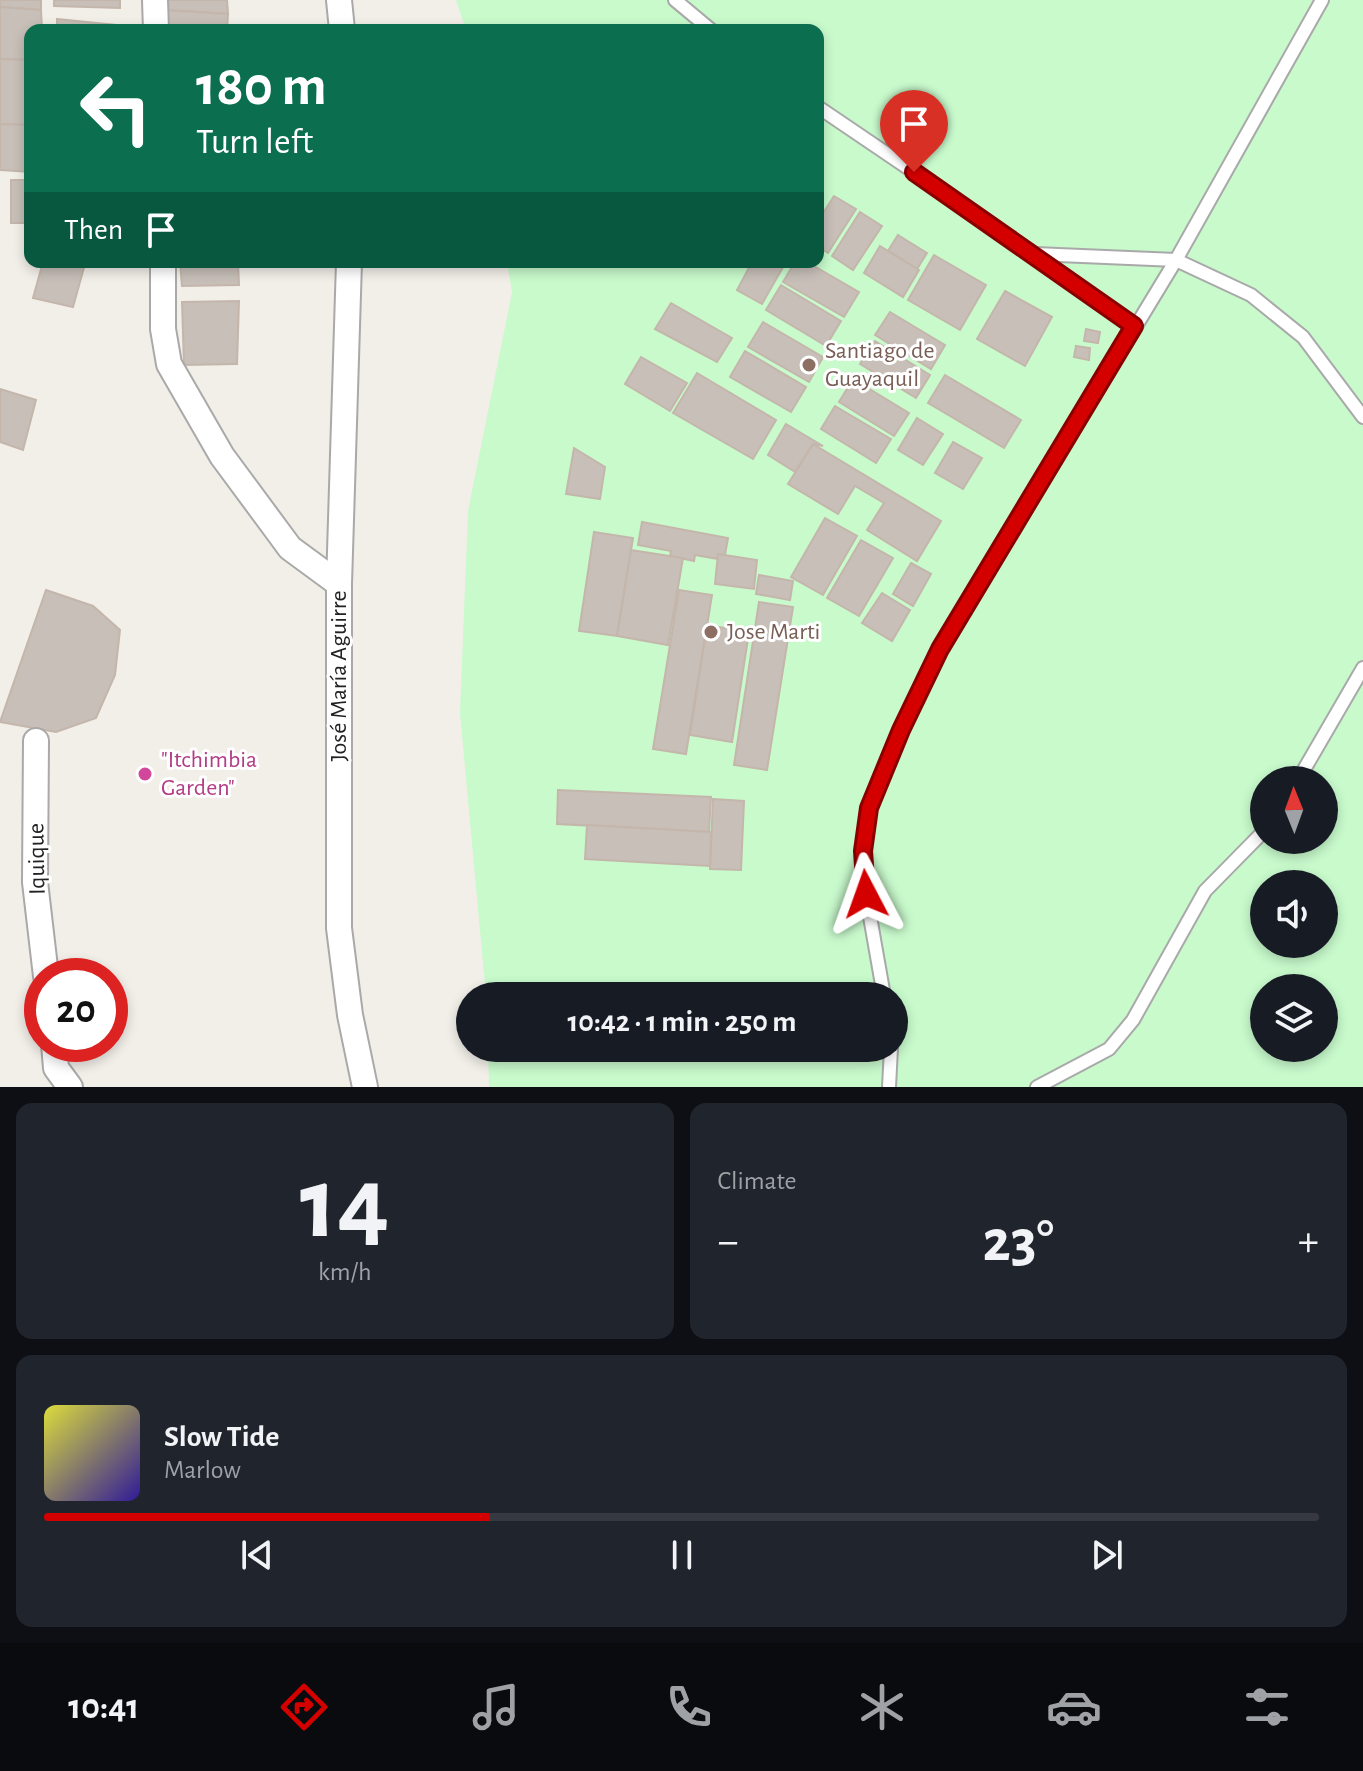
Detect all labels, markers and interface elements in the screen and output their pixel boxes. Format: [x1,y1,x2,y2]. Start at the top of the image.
icon: left [64,56,168,160]
text: 180 m [196,59,327,115]
pin [880,90,948,172]
icon: arrive [892,102,936,146]
text: Turn left [196,124,313,160]
icon: arrive [139,208,183,252]
text: Then [64,215,123,245]
place label: Santiago de Guayaquil [825,339,935,391]
marker: Santiago de Guayaquil [800,356,818,374]
street label: José María Aguirre [327,591,351,761]
place label: Jose Marti [727,620,820,644]
marker: Jose Marti [702,623,720,641]
place label: "Itchimbia Garden" [161,748,257,800]
marker: "Itchimbia Garden" [136,765,154,783]
north arrow [1250,766,1338,854]
map controls [1250,766,1338,1062]
street label: Iquique [24,823,50,895]
position arrow [824,852,908,936]
button: sound [1250,870,1338,958]
speed limit sign: 20 [24,958,128,1062]
button: layers [1250,974,1338,1062]
text: 10:42 · 1 min · 250 m [567,1007,797,1037]
text: 14 [300,1153,390,1257]
text: Climate [718,1168,796,1194]
text: 23° [982,1212,1054,1272]
text: − [718,1220,739,1264]
text: + [1298,1220,1319,1264]
text: km/h [318,1259,372,1285]
text: Slow Tide [164,1422,279,1452]
text: Marlow [164,1457,241,1483]
icon: previous [235,1533,279,1577]
icon: pause [660,1533,704,1577]
icon: next [1085,1533,1129,1577]
icon: directions [276,1679,332,1735]
icon: music [468,1679,524,1735]
icon: phone [661,1679,717,1735]
icon: climate [854,1679,910,1735]
icon: car [1046,1679,1102,1735]
icon: filters [1239,1679,1295,1735]
text: 10:41 [68,1689,139,1725]

